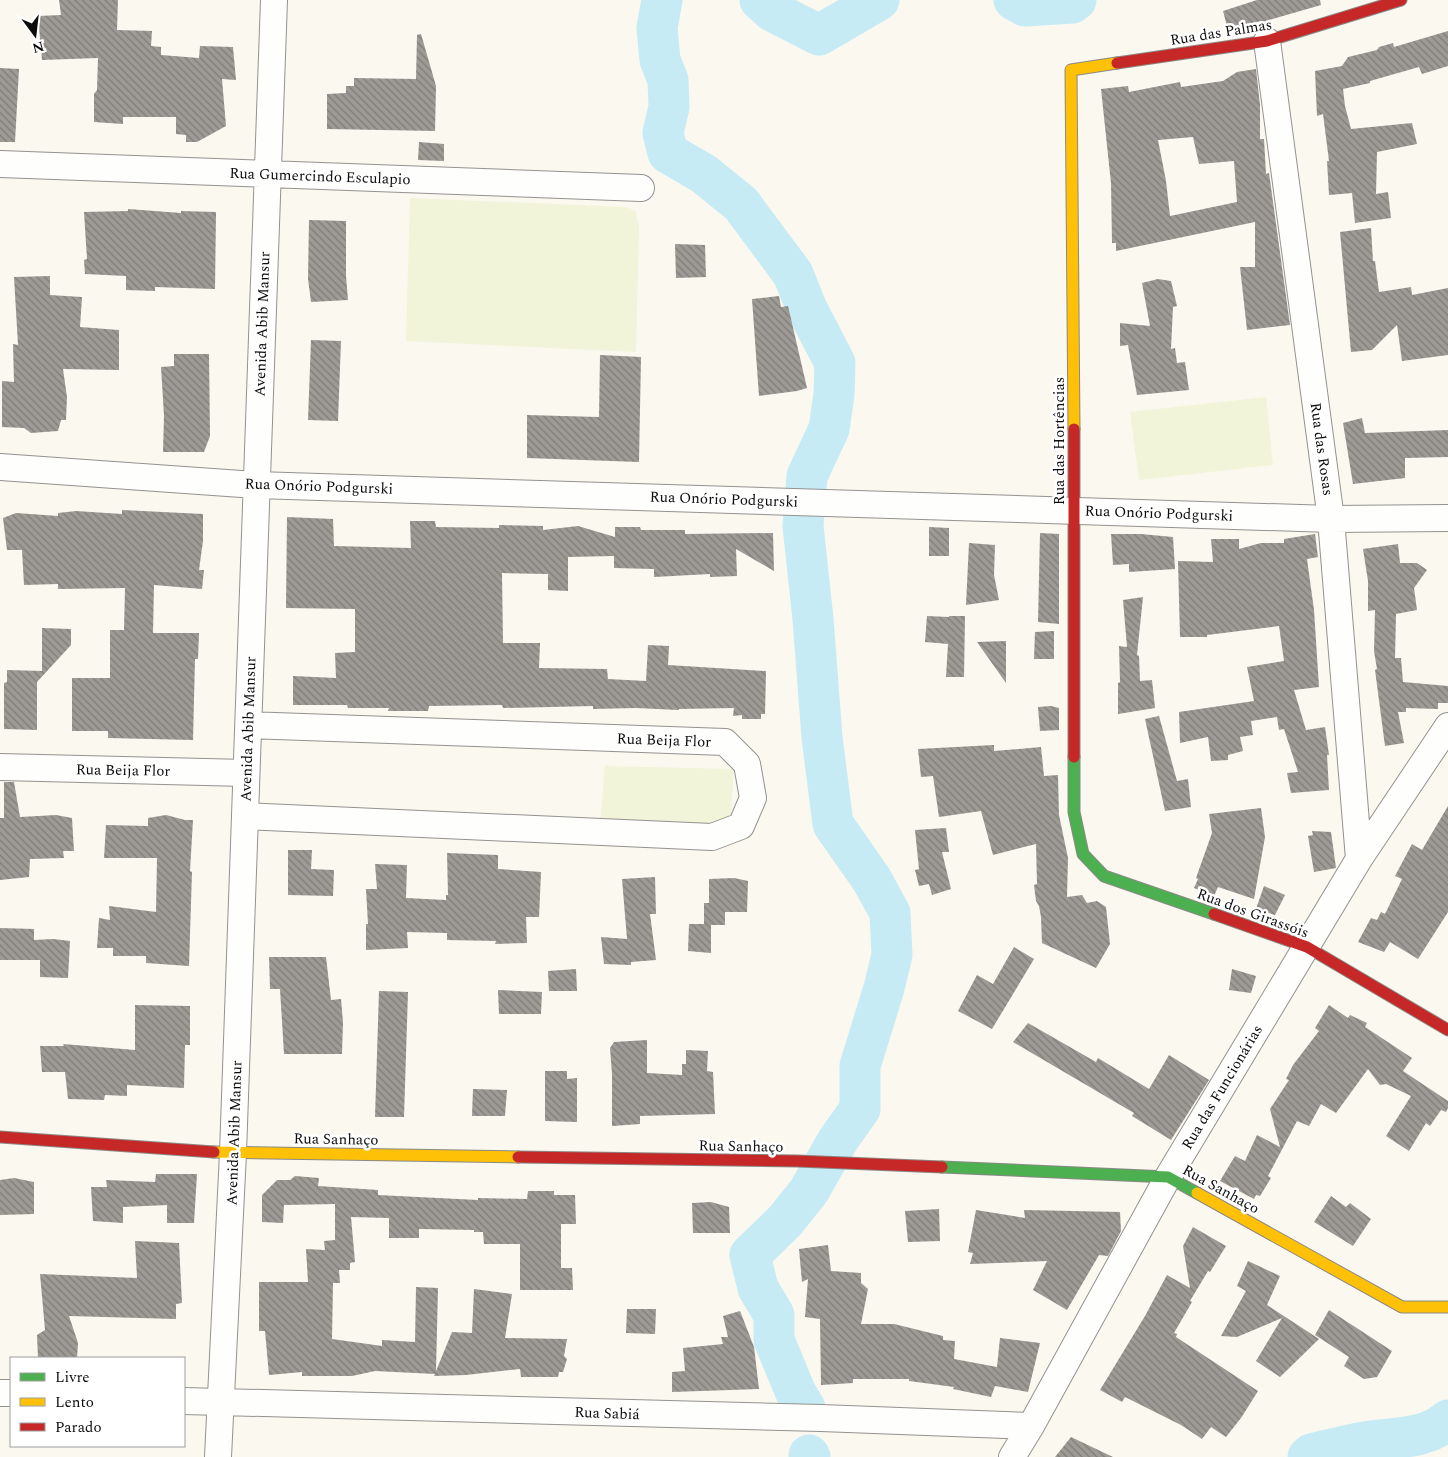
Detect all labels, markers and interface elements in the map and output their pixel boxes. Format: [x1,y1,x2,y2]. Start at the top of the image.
north arrow [10,10,60,60]
street label: Rua das Palmas [1168,13,1274,52]
text: N [30,35,46,59]
street label: Rua Gumercindo Esculapio [229,162,411,191]
street label: Avenida Abib Mansur [248,251,277,397]
street label: Rua das Hortências [1048,377,1071,505]
street label: Rua das Rosas [1304,401,1339,497]
street label: Rua Onório Podgurski [244,472,394,501]
street label: Rua Onório Podgurski [649,485,799,514]
street label: Rua Onório Podgurski [1084,499,1234,528]
street label: Avenida Abib Mansur [234,656,263,802]
street label: Rua Beija Flor [616,727,712,754]
street label: Rua Beija Flor [76,758,171,783]
street label: Rua dos Girassóis [1194,883,1312,944]
street label: Rua das Funcionárias [1176,1020,1269,1154]
street label: Avenida Abib Mansur [220,1060,249,1206]
street label: Rua Sanhaço [293,1127,379,1152]
street label: Rua Sanhaço [698,1134,784,1159]
street label: Rua Sanhaço [1178,1159,1264,1220]
legend [10,1357,185,1447]
text: Livre [55,1366,90,1389]
text: Lento [55,1391,94,1414]
street label: Rua Sabiá [574,1401,641,1426]
text: Parado [55,1416,102,1439]

